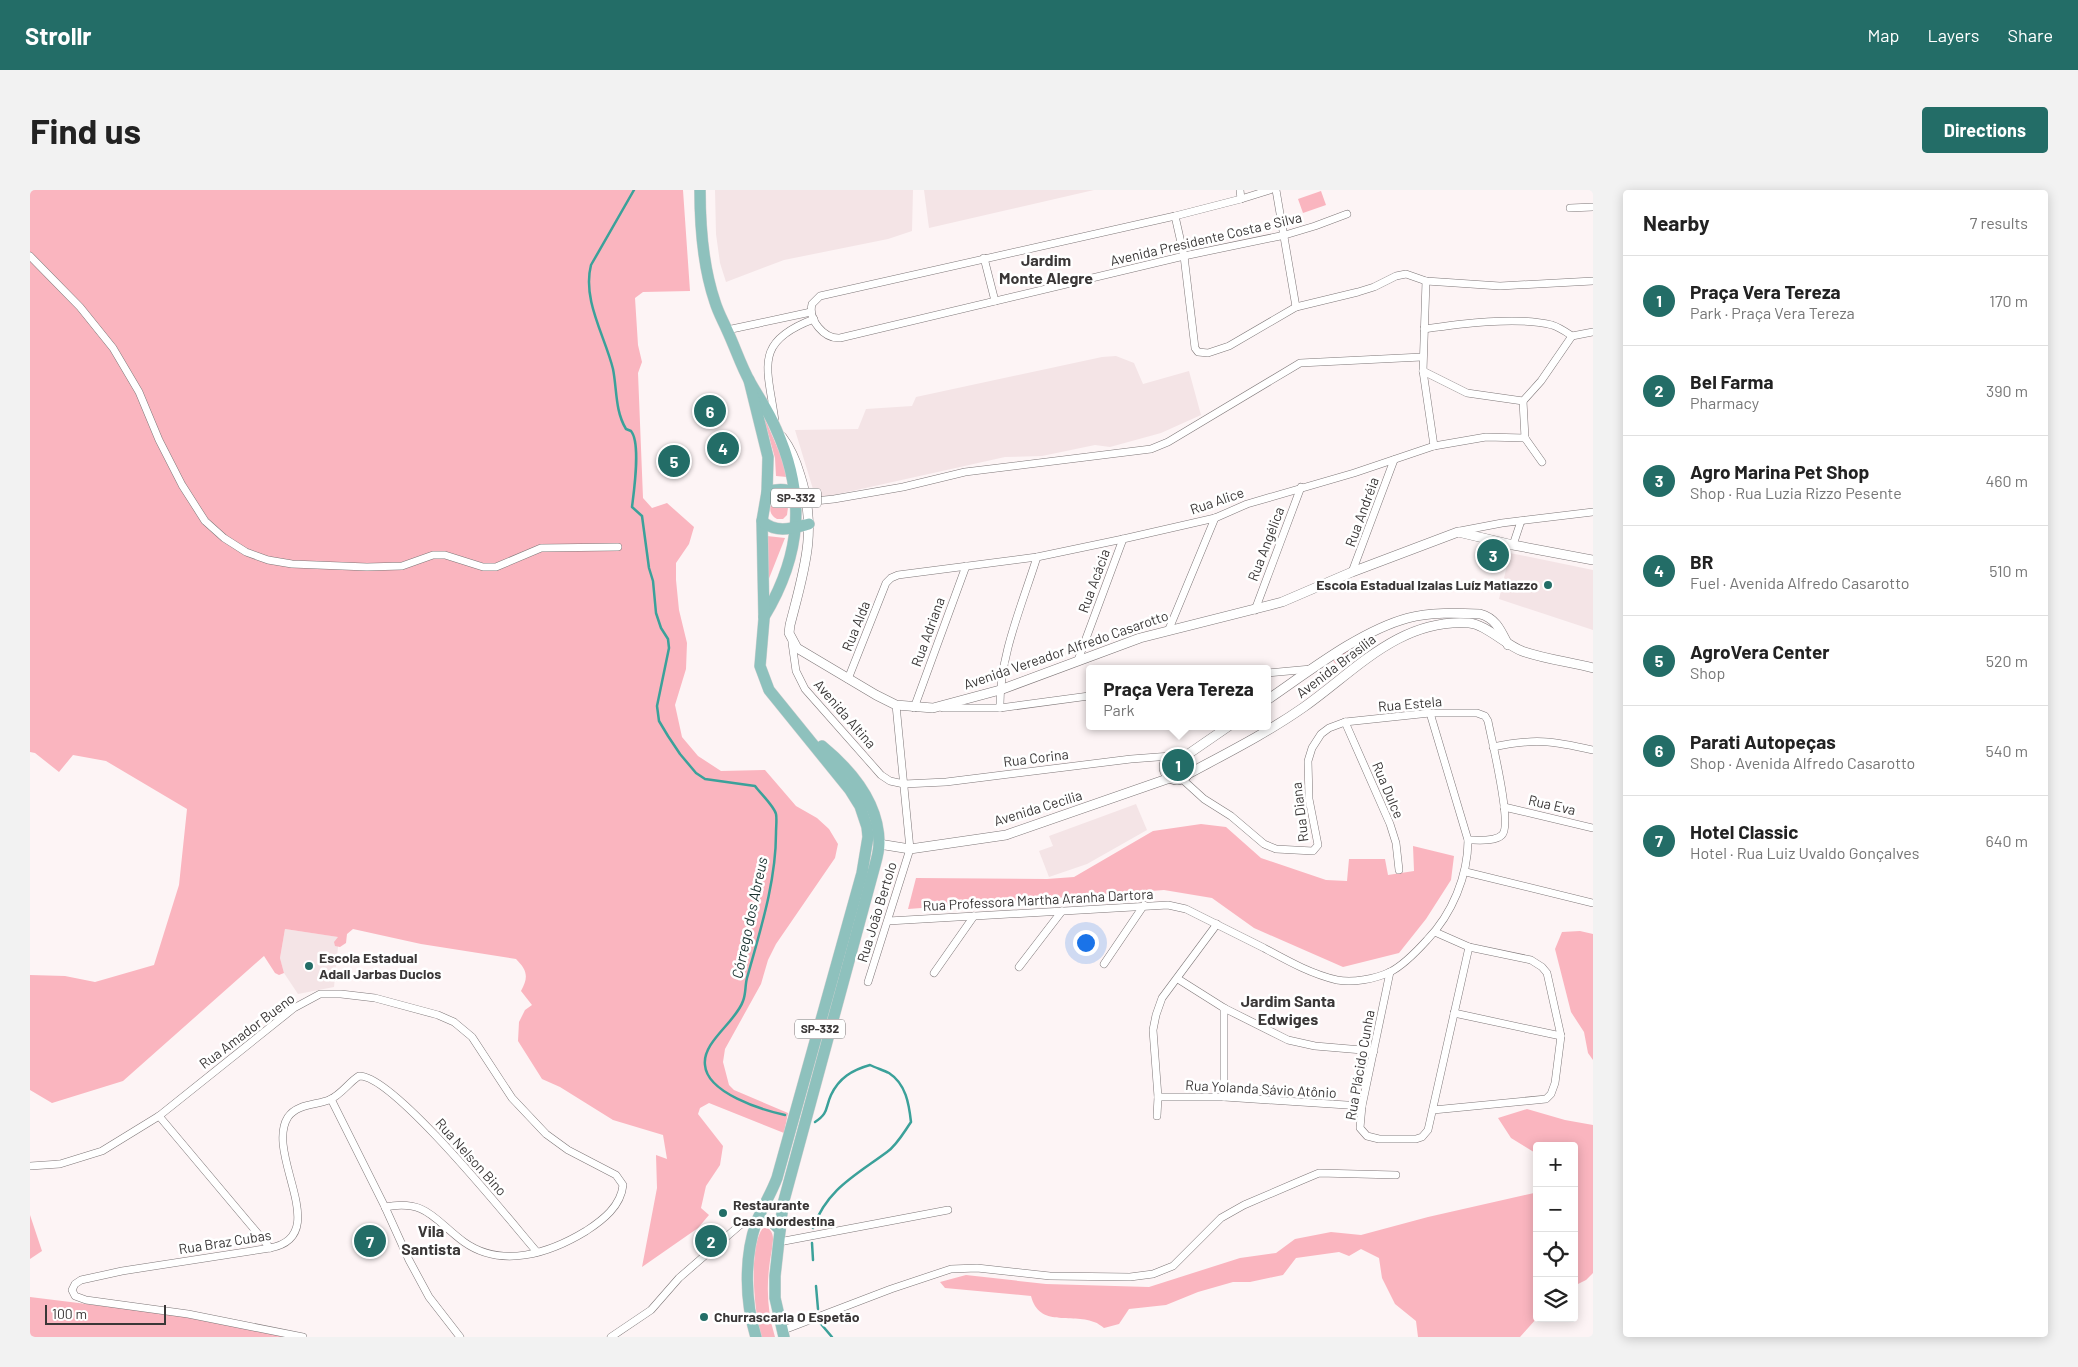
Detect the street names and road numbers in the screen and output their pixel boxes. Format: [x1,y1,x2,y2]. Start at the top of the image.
street label: Avenida Presidente Costa e Silva [1108,208,1303,269]
street label: Rua Andréia [1341,475,1382,549]
street label: Rua Alice [1188,483,1246,518]
road number: SP-332 [771,488,821,508]
street label: Rua Angélica [1244,504,1287,583]
street label: Rua Acácia [1074,547,1113,615]
street label: Rua Adriana [907,595,948,669]
street label: Rua Alda [838,598,873,653]
street label: Avenida Vereador Alfredo Casarotto [961,606,1170,693]
street label: Avenida Brasília [1293,630,1379,701]
street label: Avenida Altina [811,676,880,752]
street label: Rua Estela [1377,692,1443,715]
street label: Rua Corina [1002,745,1069,770]
street label: Rua Dulce [1369,759,1408,821]
street label: Rua Diana [1287,781,1312,843]
street label: Avenida Cecilia [992,786,1084,829]
street label: Rua Eva [1527,791,1577,818]
street label: Rua João Bertolo [853,860,900,964]
street label: Rua Professora Martha Aranha Dartora [922,885,1154,914]
street label: Rua Amador Bueno [196,989,298,1072]
street label: Rua Plácido Cunha [1341,1008,1378,1121]
road number: SP-332 [795,1020,845,1039]
street label: Rua Yolanda Sávio Atônio [1185,1076,1337,1101]
street label: Rua Nelson Bino [432,1114,511,1199]
street label: Rua Braz Cubas [177,1226,273,1257]

